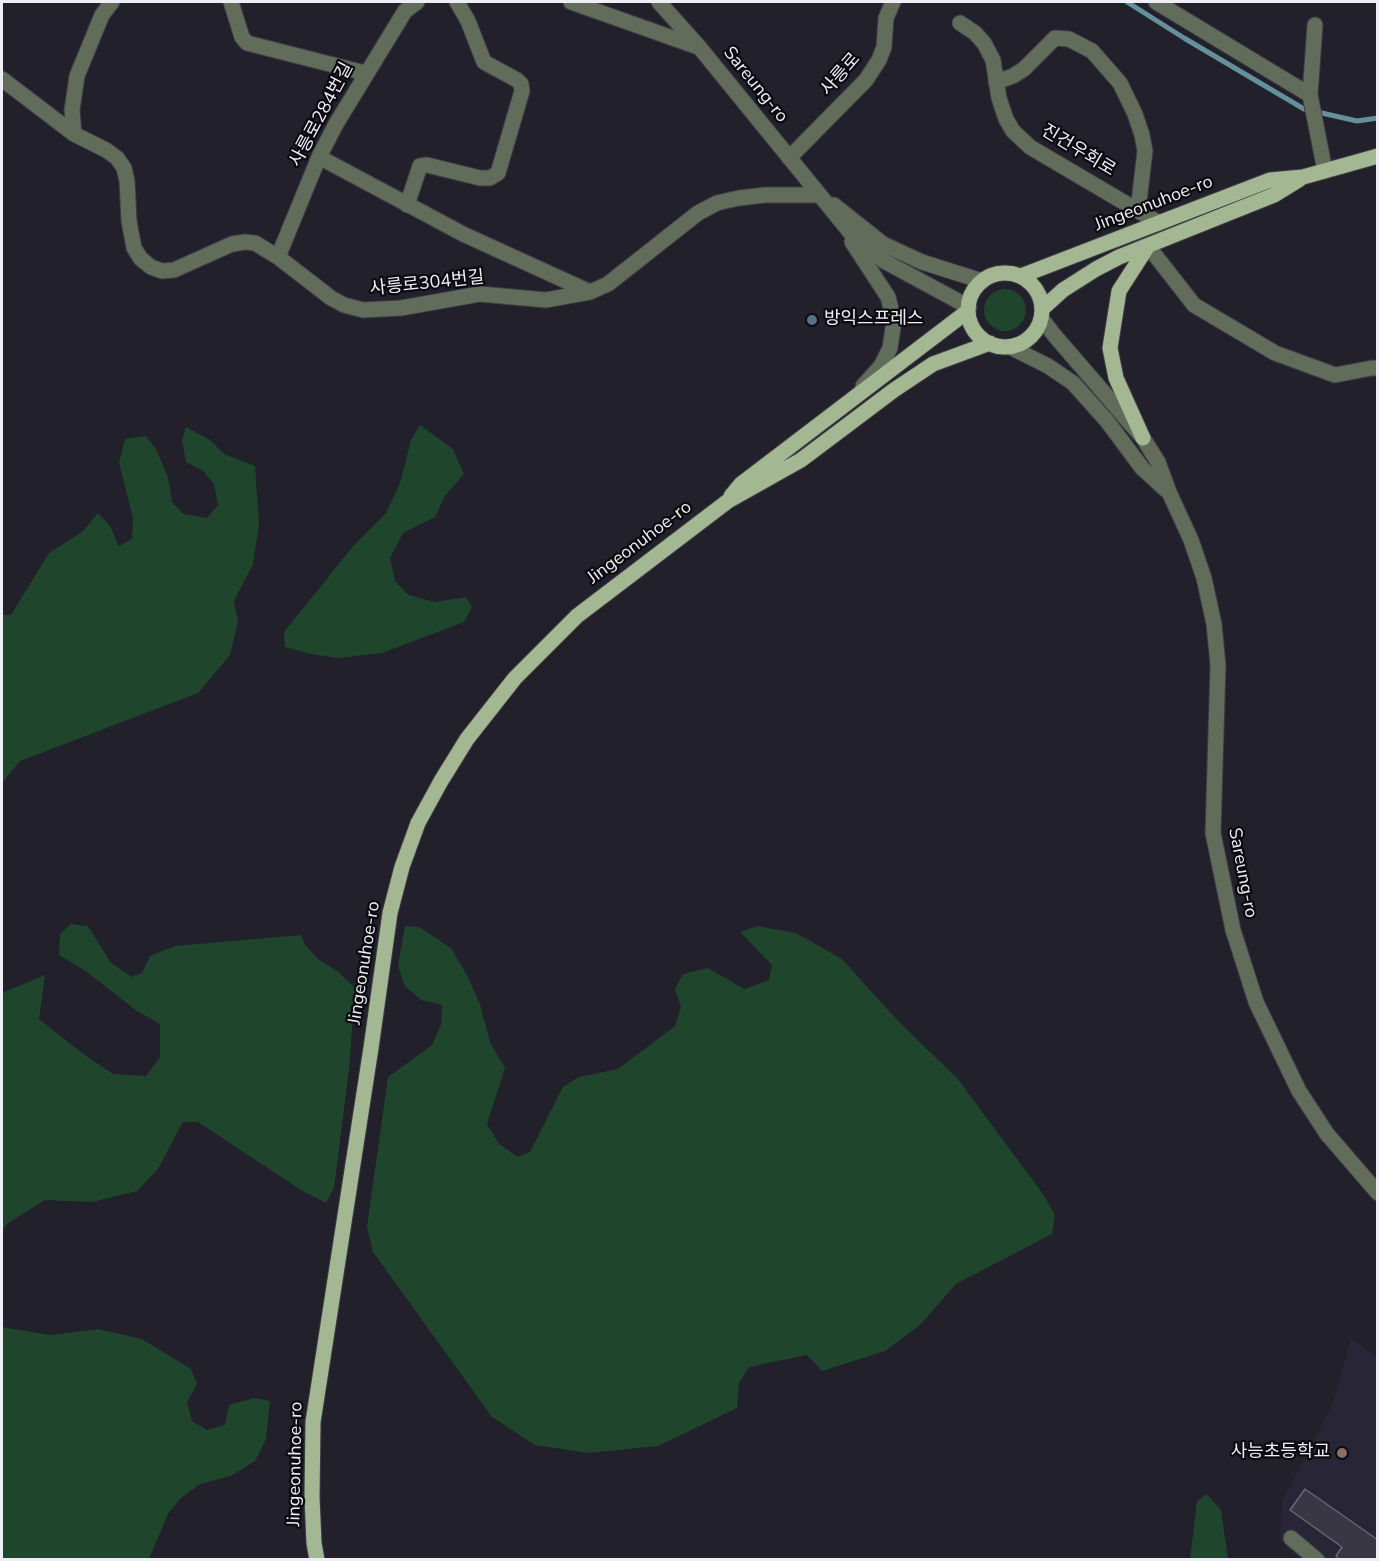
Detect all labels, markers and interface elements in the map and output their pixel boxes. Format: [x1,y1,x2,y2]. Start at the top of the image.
street label: Sareung-ro [718,43,792,127]
street label: 사릉로 [817,49,865,101]
street label: 사릉로284번길 [285,59,359,171]
street label: 진건우회로 [1037,120,1119,182]
street label: Jingeonuhoe-ro [1092,172,1216,236]
street label: 사릉로304번길 [369,267,485,301]
place label: 방익스프레스 [824,309,923,331]
marker: 방익스프레스 [805,313,819,327]
street label: Jingeonuhoe-ro [584,497,696,589]
street label: Sareung-ro [1223,826,1261,920]
street label: Jingeonuhoe-ro [345,900,385,1026]
street label: Jingeonuhoe-ro [284,1401,308,1527]
place label: 사능초등학교 [1231,1442,1330,1464]
marker: 사능초등학교 [1335,1446,1349,1460]

